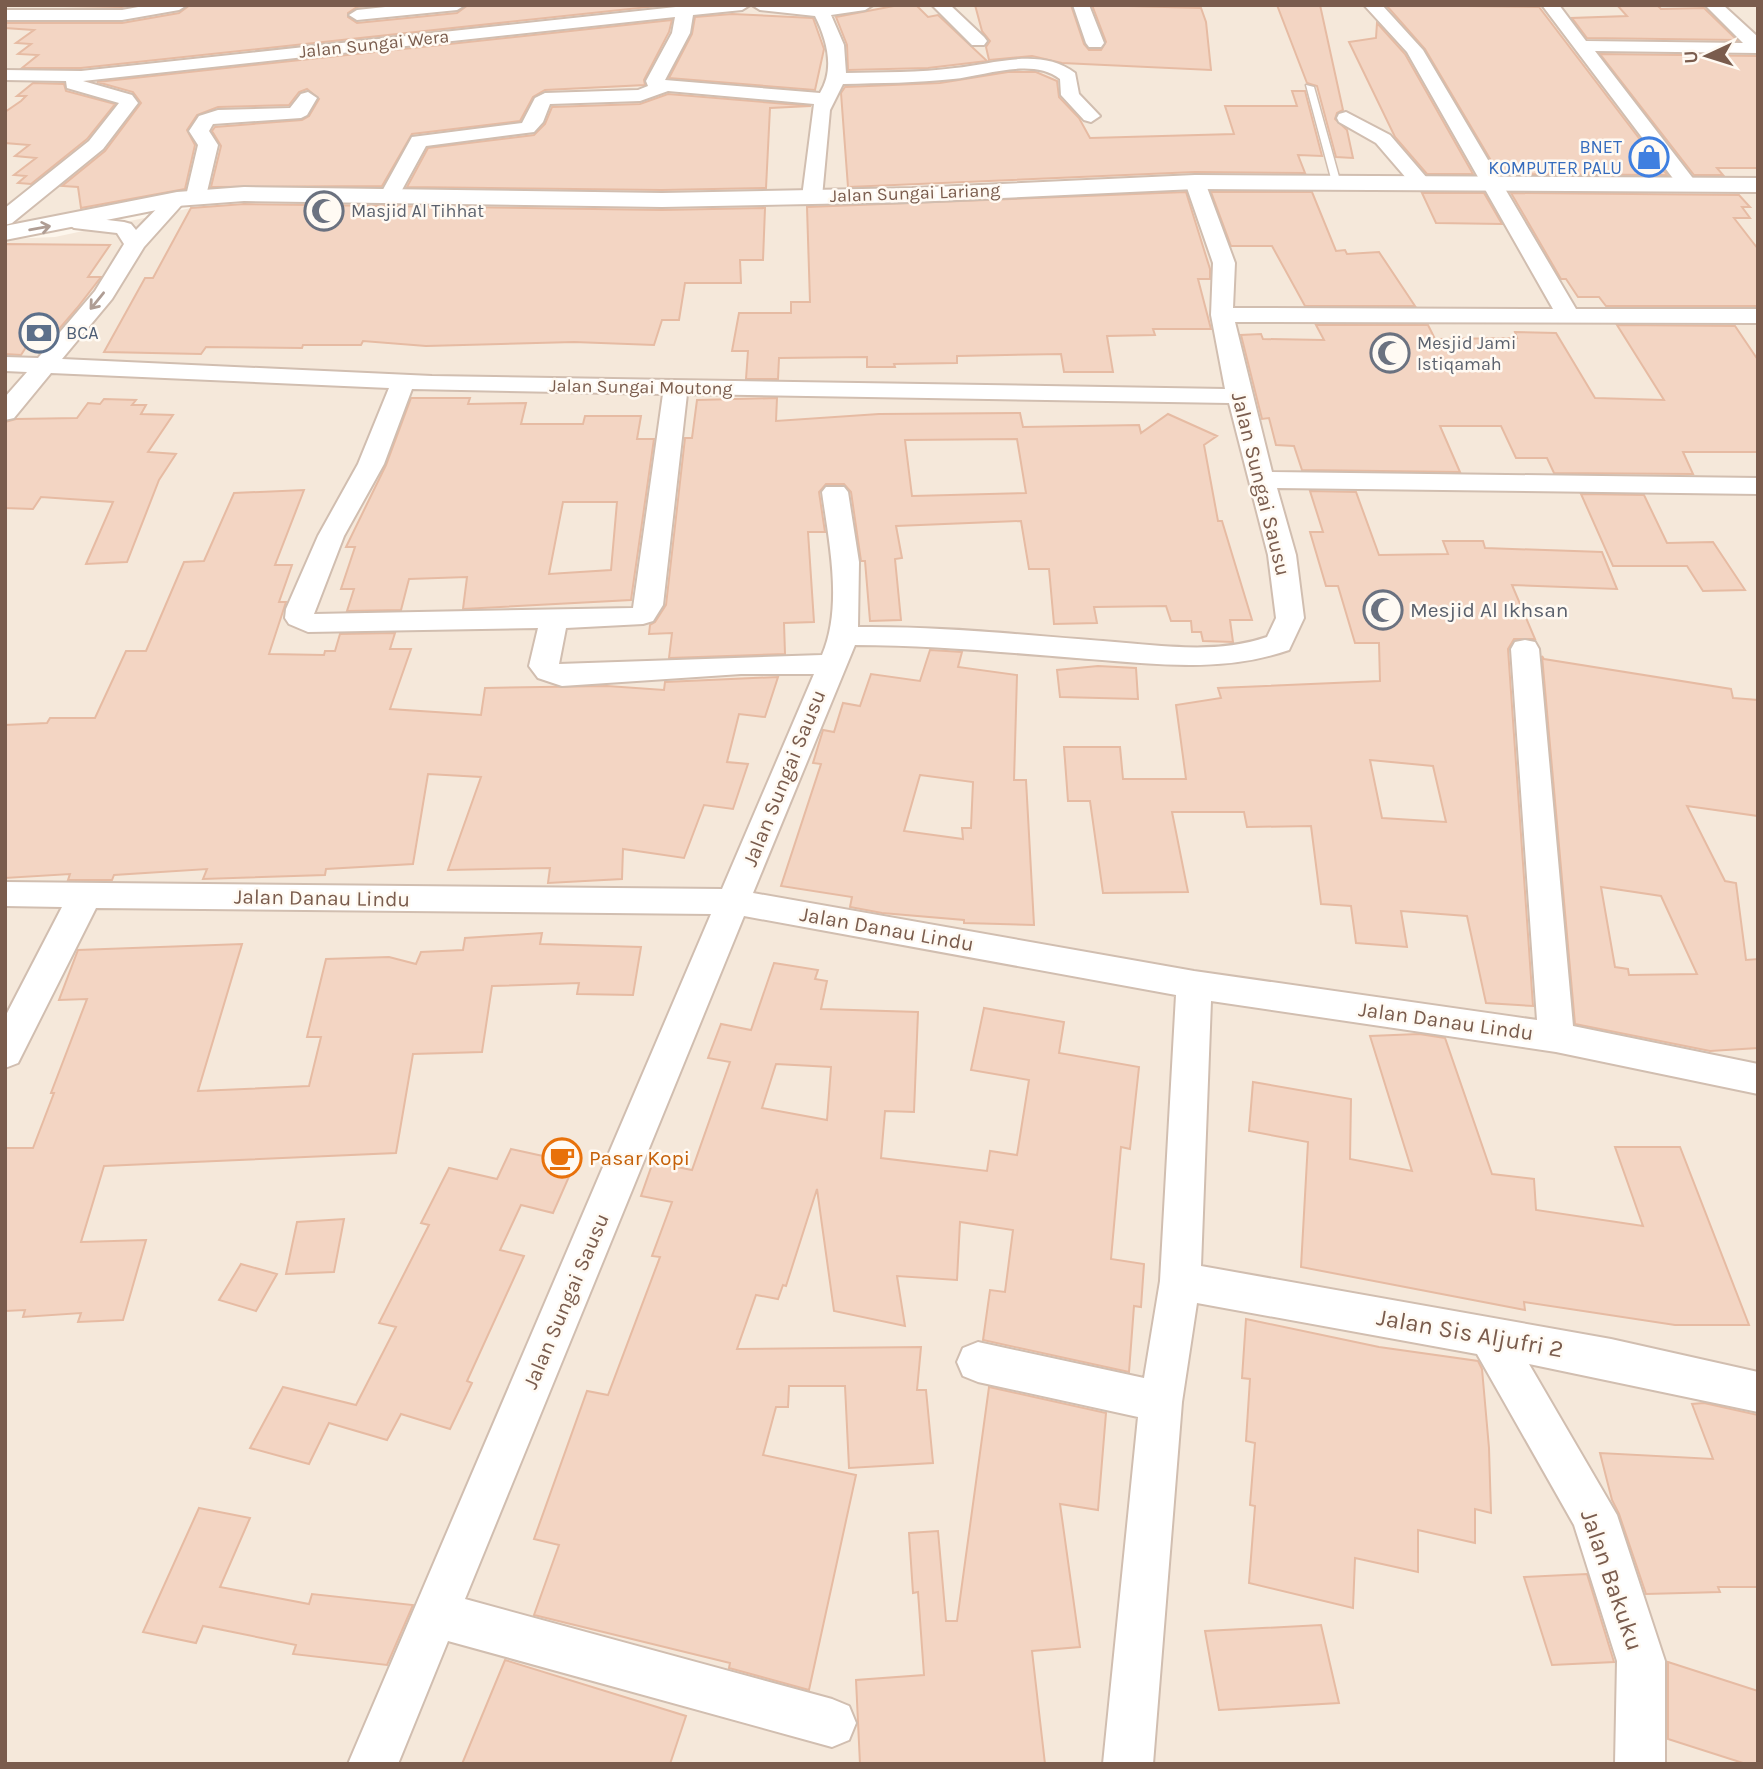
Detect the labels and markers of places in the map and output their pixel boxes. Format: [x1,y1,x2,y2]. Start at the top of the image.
place label: BNET KOMPUTER PALU [1488,136,1622,179]
shop icon: BNET KOMPUTER PALU [1628,136,1670,178]
mosque icon: Masjid Al Tihhat [303,190,345,232]
place label: Masjid Al Tihhat [351,200,484,222]
bank icon: BCA [18,312,60,354]
place label: BCA [66,322,99,344]
mosque icon: Mesjid Jami Istiqamah [1369,332,1411,374]
place label: Mesjid Jami Istiqamah [1417,332,1516,375]
mosque icon: Mesjid Al Ikhsan [1362,589,1404,631]
place label: Mesjid Al Ikhsan [1410,598,1568,622]
cafe icon: Pasar Kopi [541,1137,583,1179]
place label: Pasar Kopi [589,1146,690,1170]

